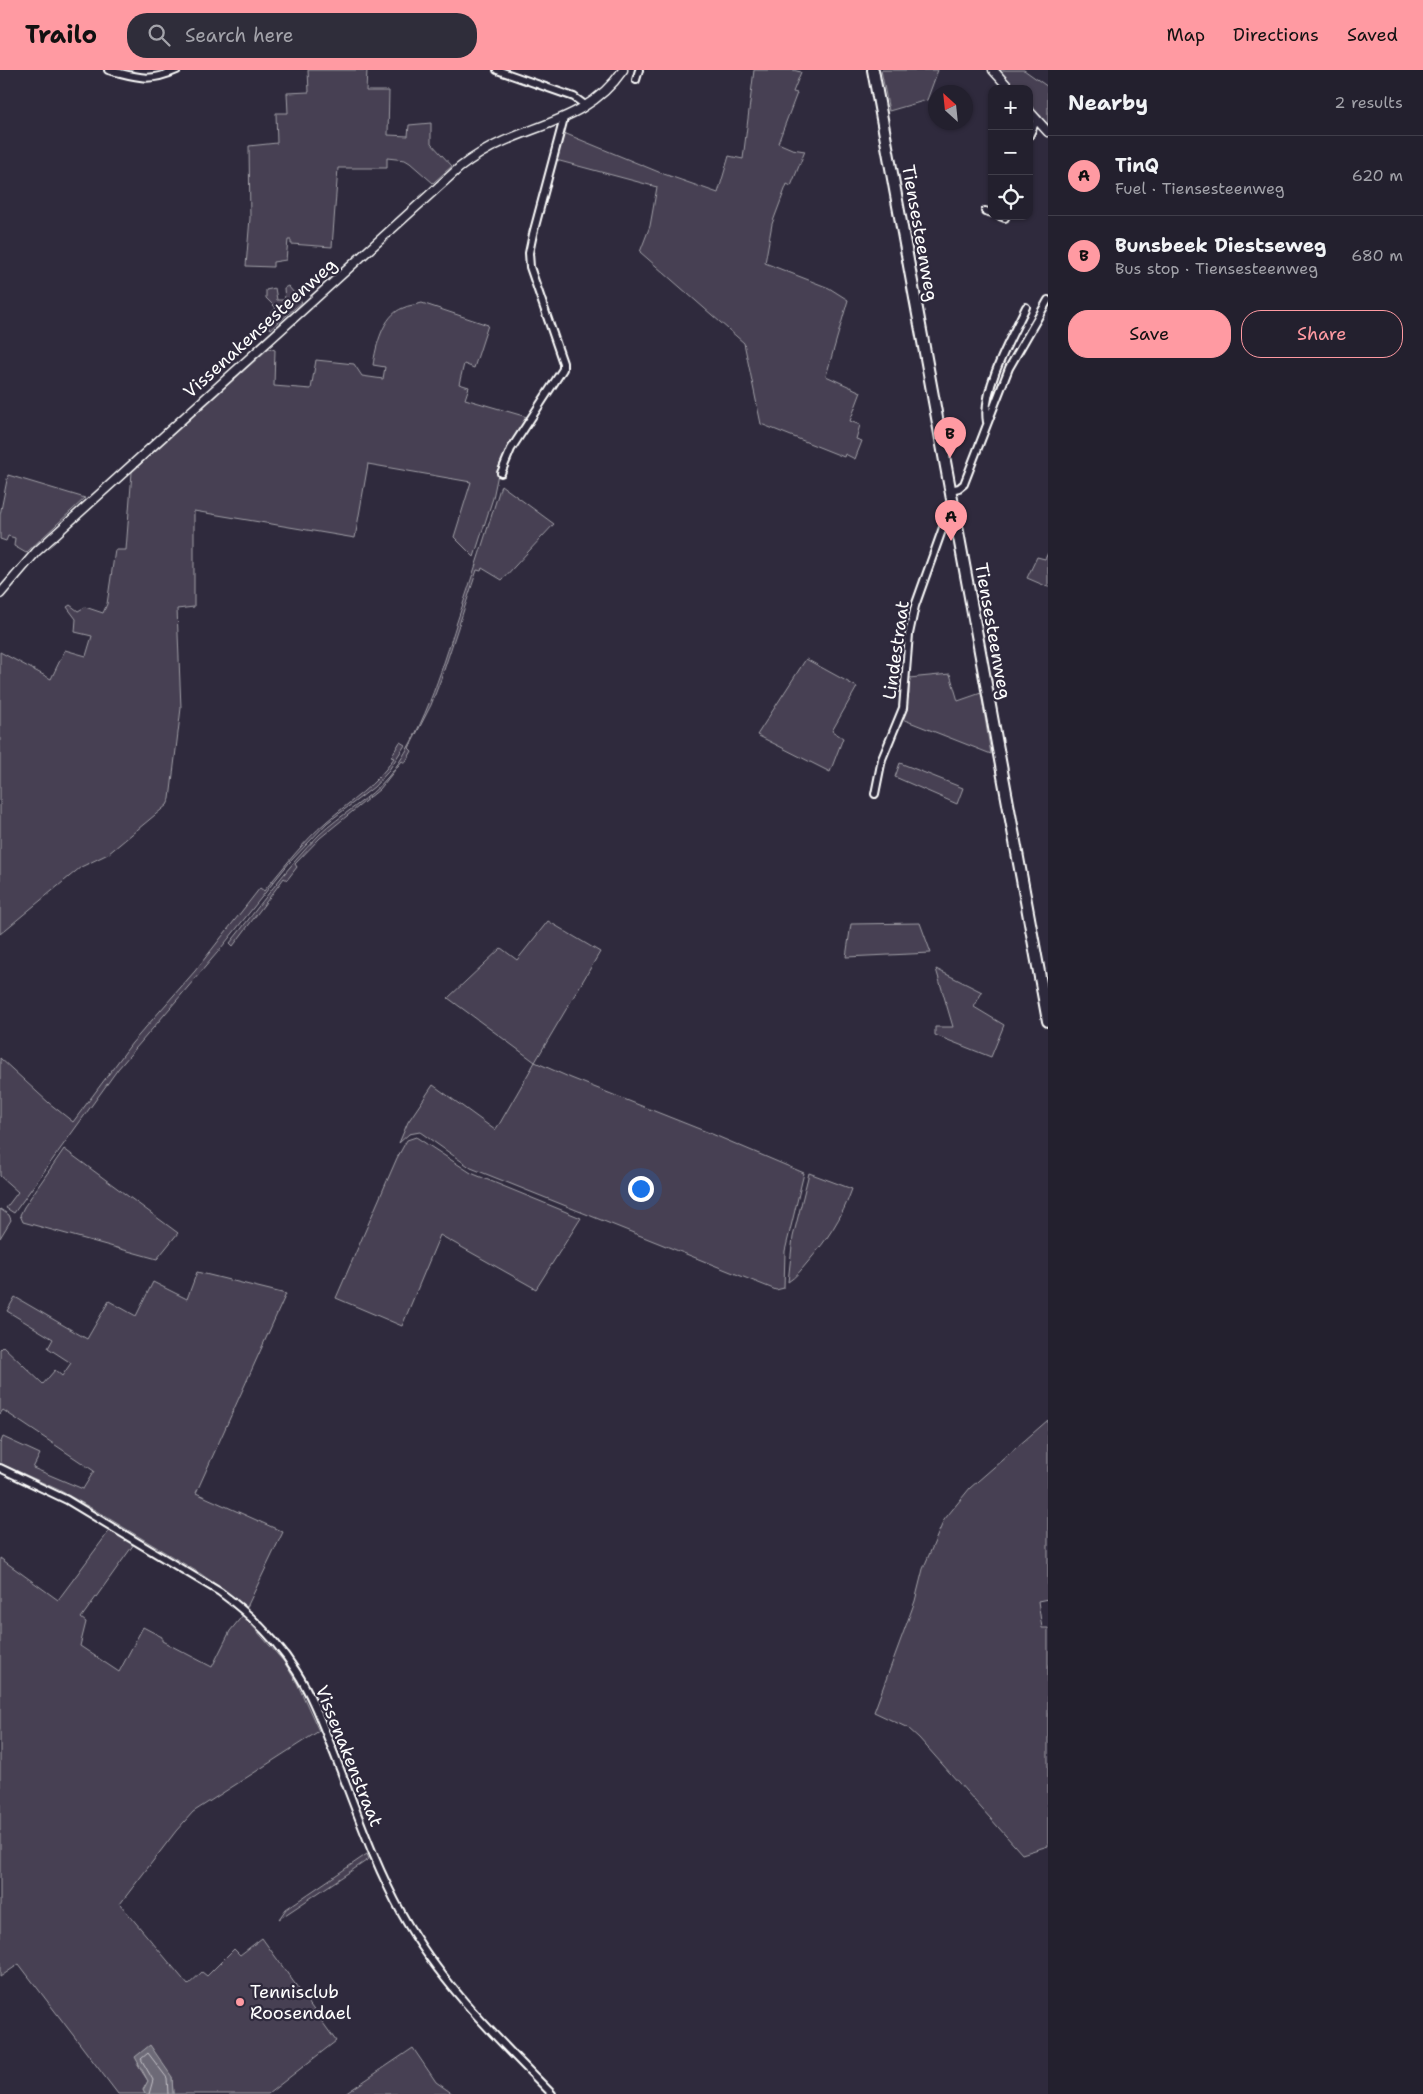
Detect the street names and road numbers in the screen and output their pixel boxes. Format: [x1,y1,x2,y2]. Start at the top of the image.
street label: Tiensesteenweg [896,163,944,303]
street label: Vissenakensesteenweg [178,253,342,403]
street label: Tiensesteenweg [969,561,1017,701]
street label: Lindestraat [877,599,915,701]
street label: Vissenakenstraat [310,1682,388,1830]

